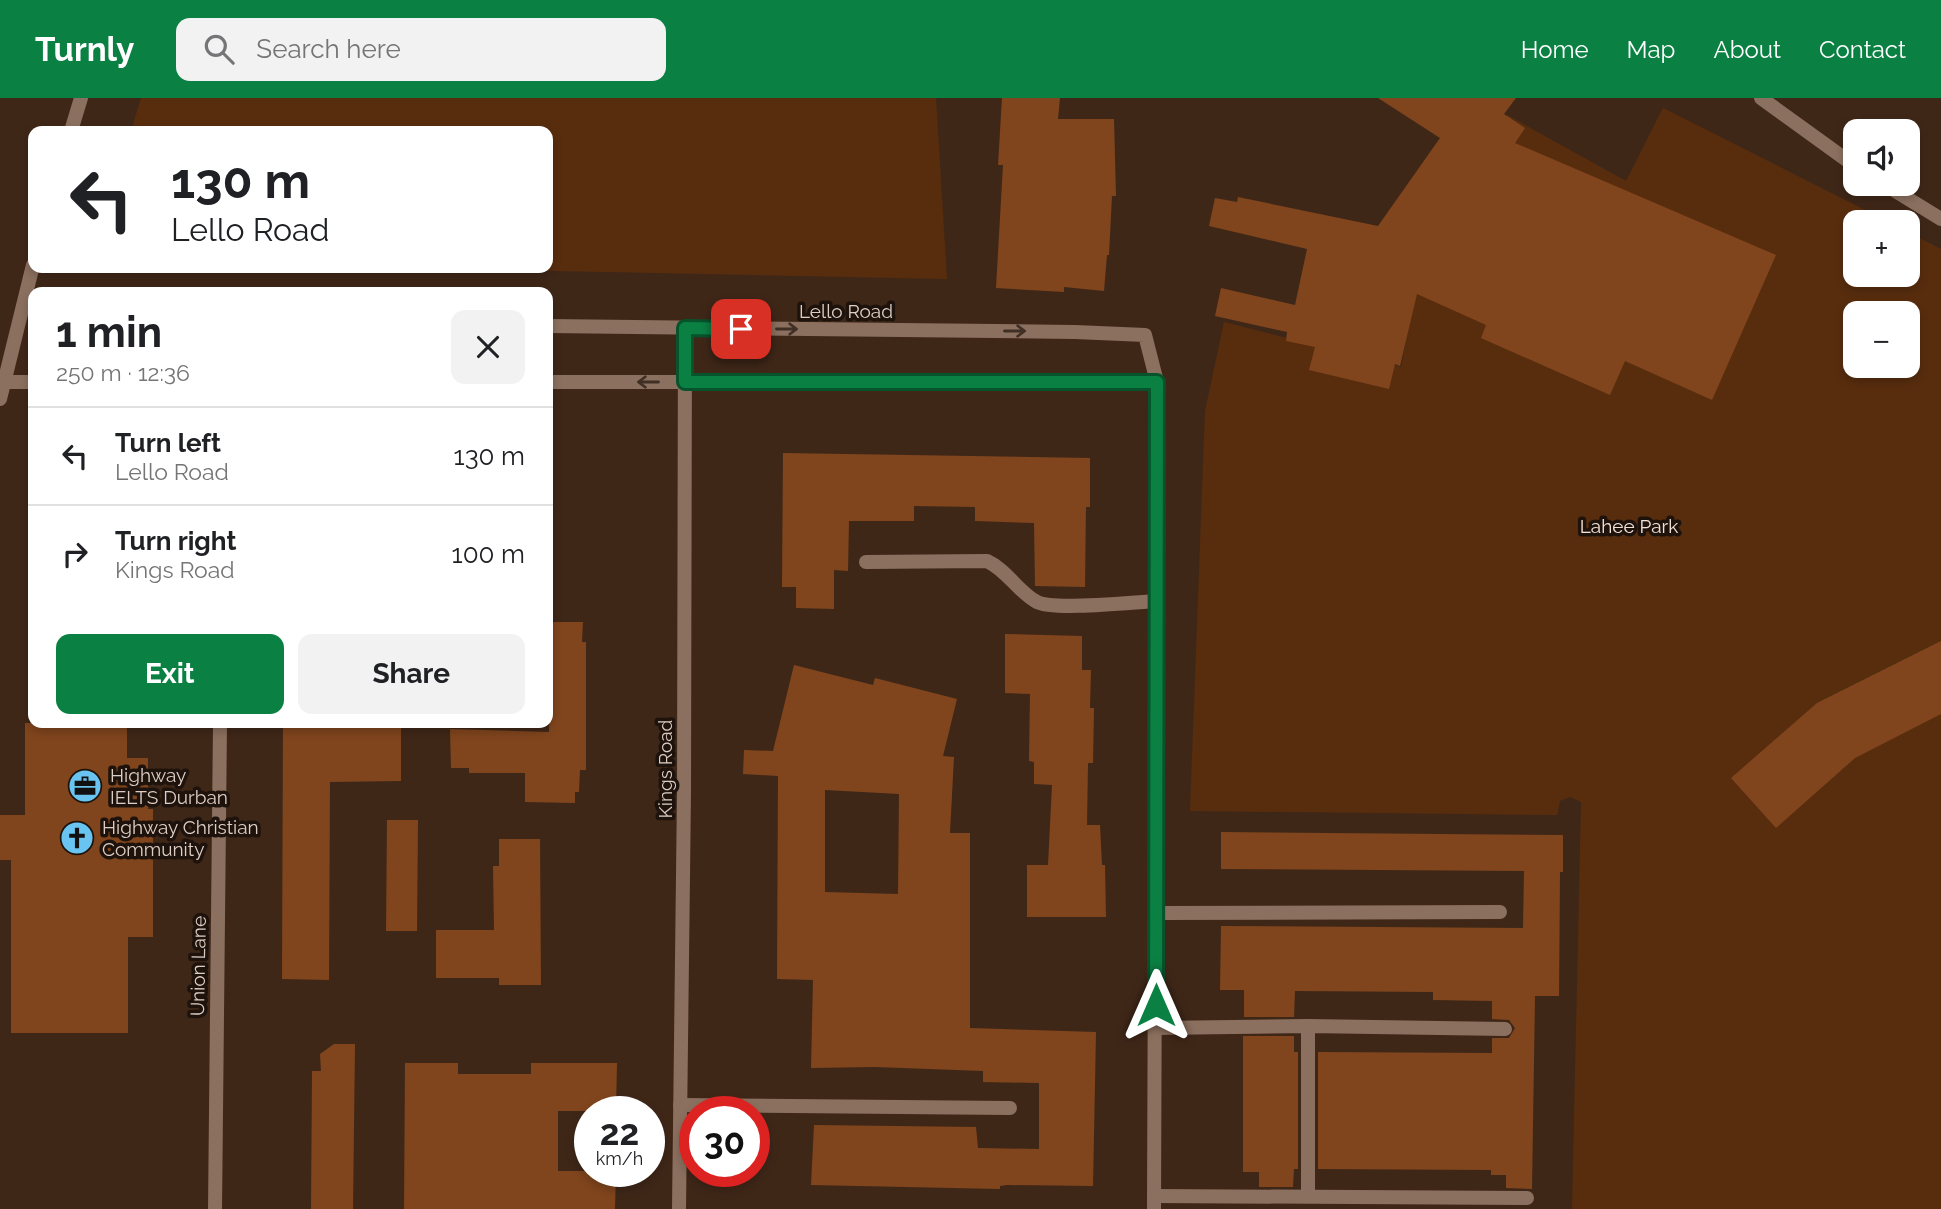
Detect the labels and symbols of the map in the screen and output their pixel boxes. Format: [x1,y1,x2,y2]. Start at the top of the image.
pin [711,299,771,359]
street label: Lello Road [799,300,893,322]
one-way arrow [776,323,799,336]
one-way arrow [1003,324,1026,338]
one-way arrow [637,375,660,389]
park label: Lahee Park [1580,515,1678,537]
street label: Kings Road [654,720,676,818]
place label: Highway IELTS Durban [110,764,228,808]
office icon: Highway IELTS Durban [66,767,104,805]
place label: Highway Christian Community [102,816,259,860]
church icon: Highway Christian Community [58,819,96,857]
street label: Union Lane [186,916,210,1016]
position arrow [1119,968,1193,1042]
speed limit sign: 30 [679,1096,770,1187]

